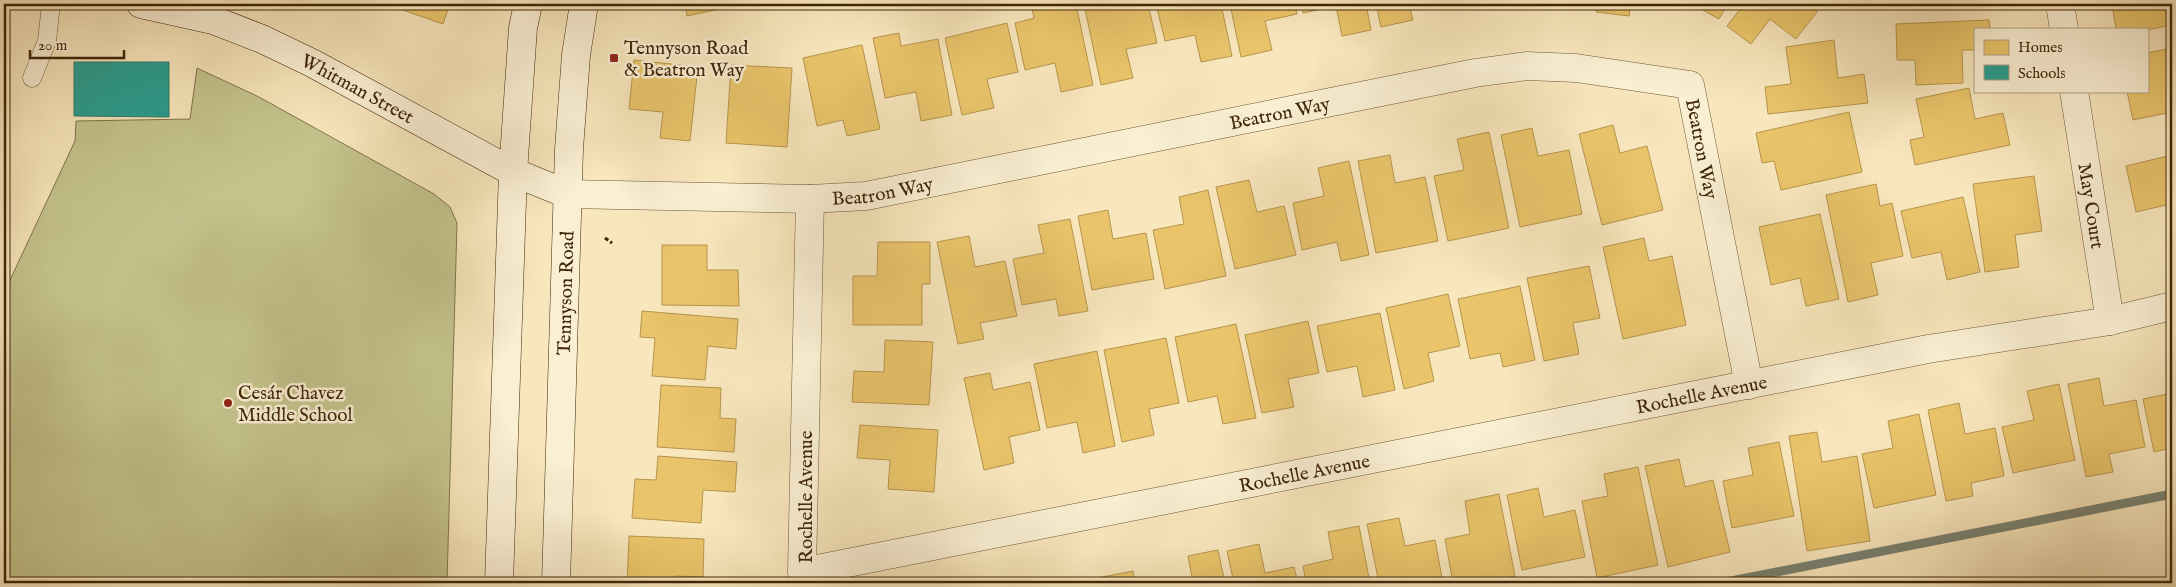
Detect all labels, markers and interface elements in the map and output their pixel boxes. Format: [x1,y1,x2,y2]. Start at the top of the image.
scale bar [30,28,124,60]
legend [1974,28,2148,92]
text: 20 m [38,36,68,55]
place label: Tennyson Road & Beatron Way [624,37,749,83]
text: Homes [2018,38,2062,57]
street label: Whitman Street [297,50,418,130]
marker: Tennyson Road & Beatron Way [608,52,620,64]
text: Schools [2018,64,2066,83]
street label: Beatron Way [1228,92,1333,136]
street label: Beatron Way [1679,97,1722,202]
street label: May Court [2071,161,2109,251]
street label: Beatron Way [831,173,936,212]
street label: Tennyson Road [553,230,581,356]
street label: Rochelle Avenue [1634,371,1770,421]
place label: Cesár Chavez Middle School [238,382,353,428]
marker: Cesár Chavez Middle School [222,397,234,409]
street label: Rochelle Avenue [795,430,819,563]
street label: Rochelle Avenue [1237,450,1372,499]

